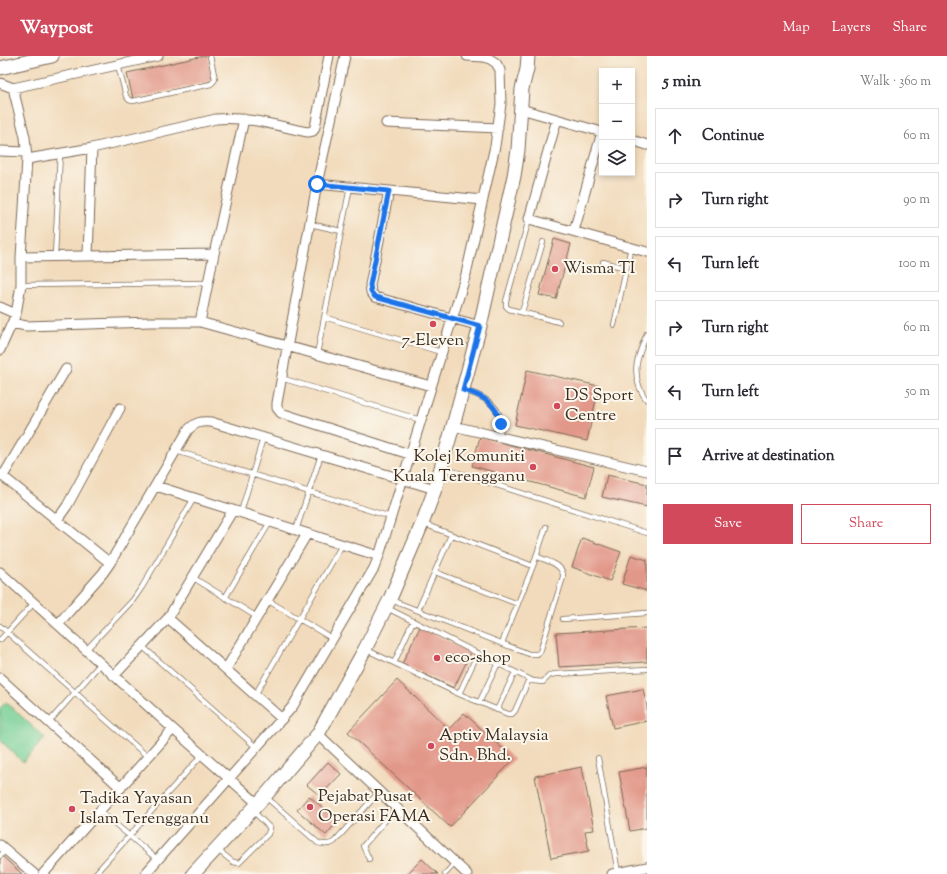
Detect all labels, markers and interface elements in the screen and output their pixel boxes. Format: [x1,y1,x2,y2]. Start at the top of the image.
text: Waypost [20,15,93,42]
text: Map [783,18,810,38]
text: Layers [832,18,870,38]
text: Share [892,18,927,38]
map controls [599,68,635,176]
button: + [599,68,635,104]
text: 5 min [663,70,701,94]
text: Walk · 360 m [860,73,931,91]
button: − [599,104,635,140]
icon: ahead [664,125,686,147]
text: Continue [702,126,764,147]
text: 60 m [903,127,930,145]
button: layers [599,140,635,176]
route start [308,175,326,193]
icon: right [664,189,686,211]
text: Turn right [702,190,768,211]
text: 90 m [903,191,930,209]
icon: left [664,253,686,275]
text: Turn left [702,254,759,275]
text: 100 m [898,255,930,273]
place label: Wisma TI [563,257,636,281]
marker: Wisma TI [550,264,560,274]
icon: right [664,317,686,339]
text: Turn right [702,318,768,339]
marker: 7-Eleven [428,319,438,329]
text: 60 m [903,319,930,337]
place label: 7-Eleven [402,329,464,353]
icon: left [664,381,686,403]
text: Turn left [702,382,759,403]
text: 50 m [905,383,930,401]
place label: DS Sport Centre [565,384,633,428]
marker: DS Sport Centre [552,401,562,411]
route end [492,415,510,433]
place label: Kolej Komuniti Kuala Terengganu [393,445,525,489]
icon: arrive [664,445,686,467]
text: Arrive at destination [702,446,835,467]
marker: Kolej Komuniti Kuala Terengganu [528,462,538,472]
button: Save [663,504,793,544]
button: Share [801,504,931,544]
place label: eco-shop [445,646,511,670]
marker: eco-shop [432,653,442,663]
place label: Aptiv Malaysia Sdn. Bhd. [439,724,549,768]
marker: Aptiv Malaysia Sdn. Bhd. [426,741,436,751]
place label: Pejabat Pusat Operasi FAMA [318,785,431,829]
place label: Tadika Yayasan Islam Terengganu [80,787,209,831]
marker: Pejabat Pusat Operasi FAMA [305,802,315,812]
marker: Tadika Yayasan Islam Terengganu [67,804,77,814]

